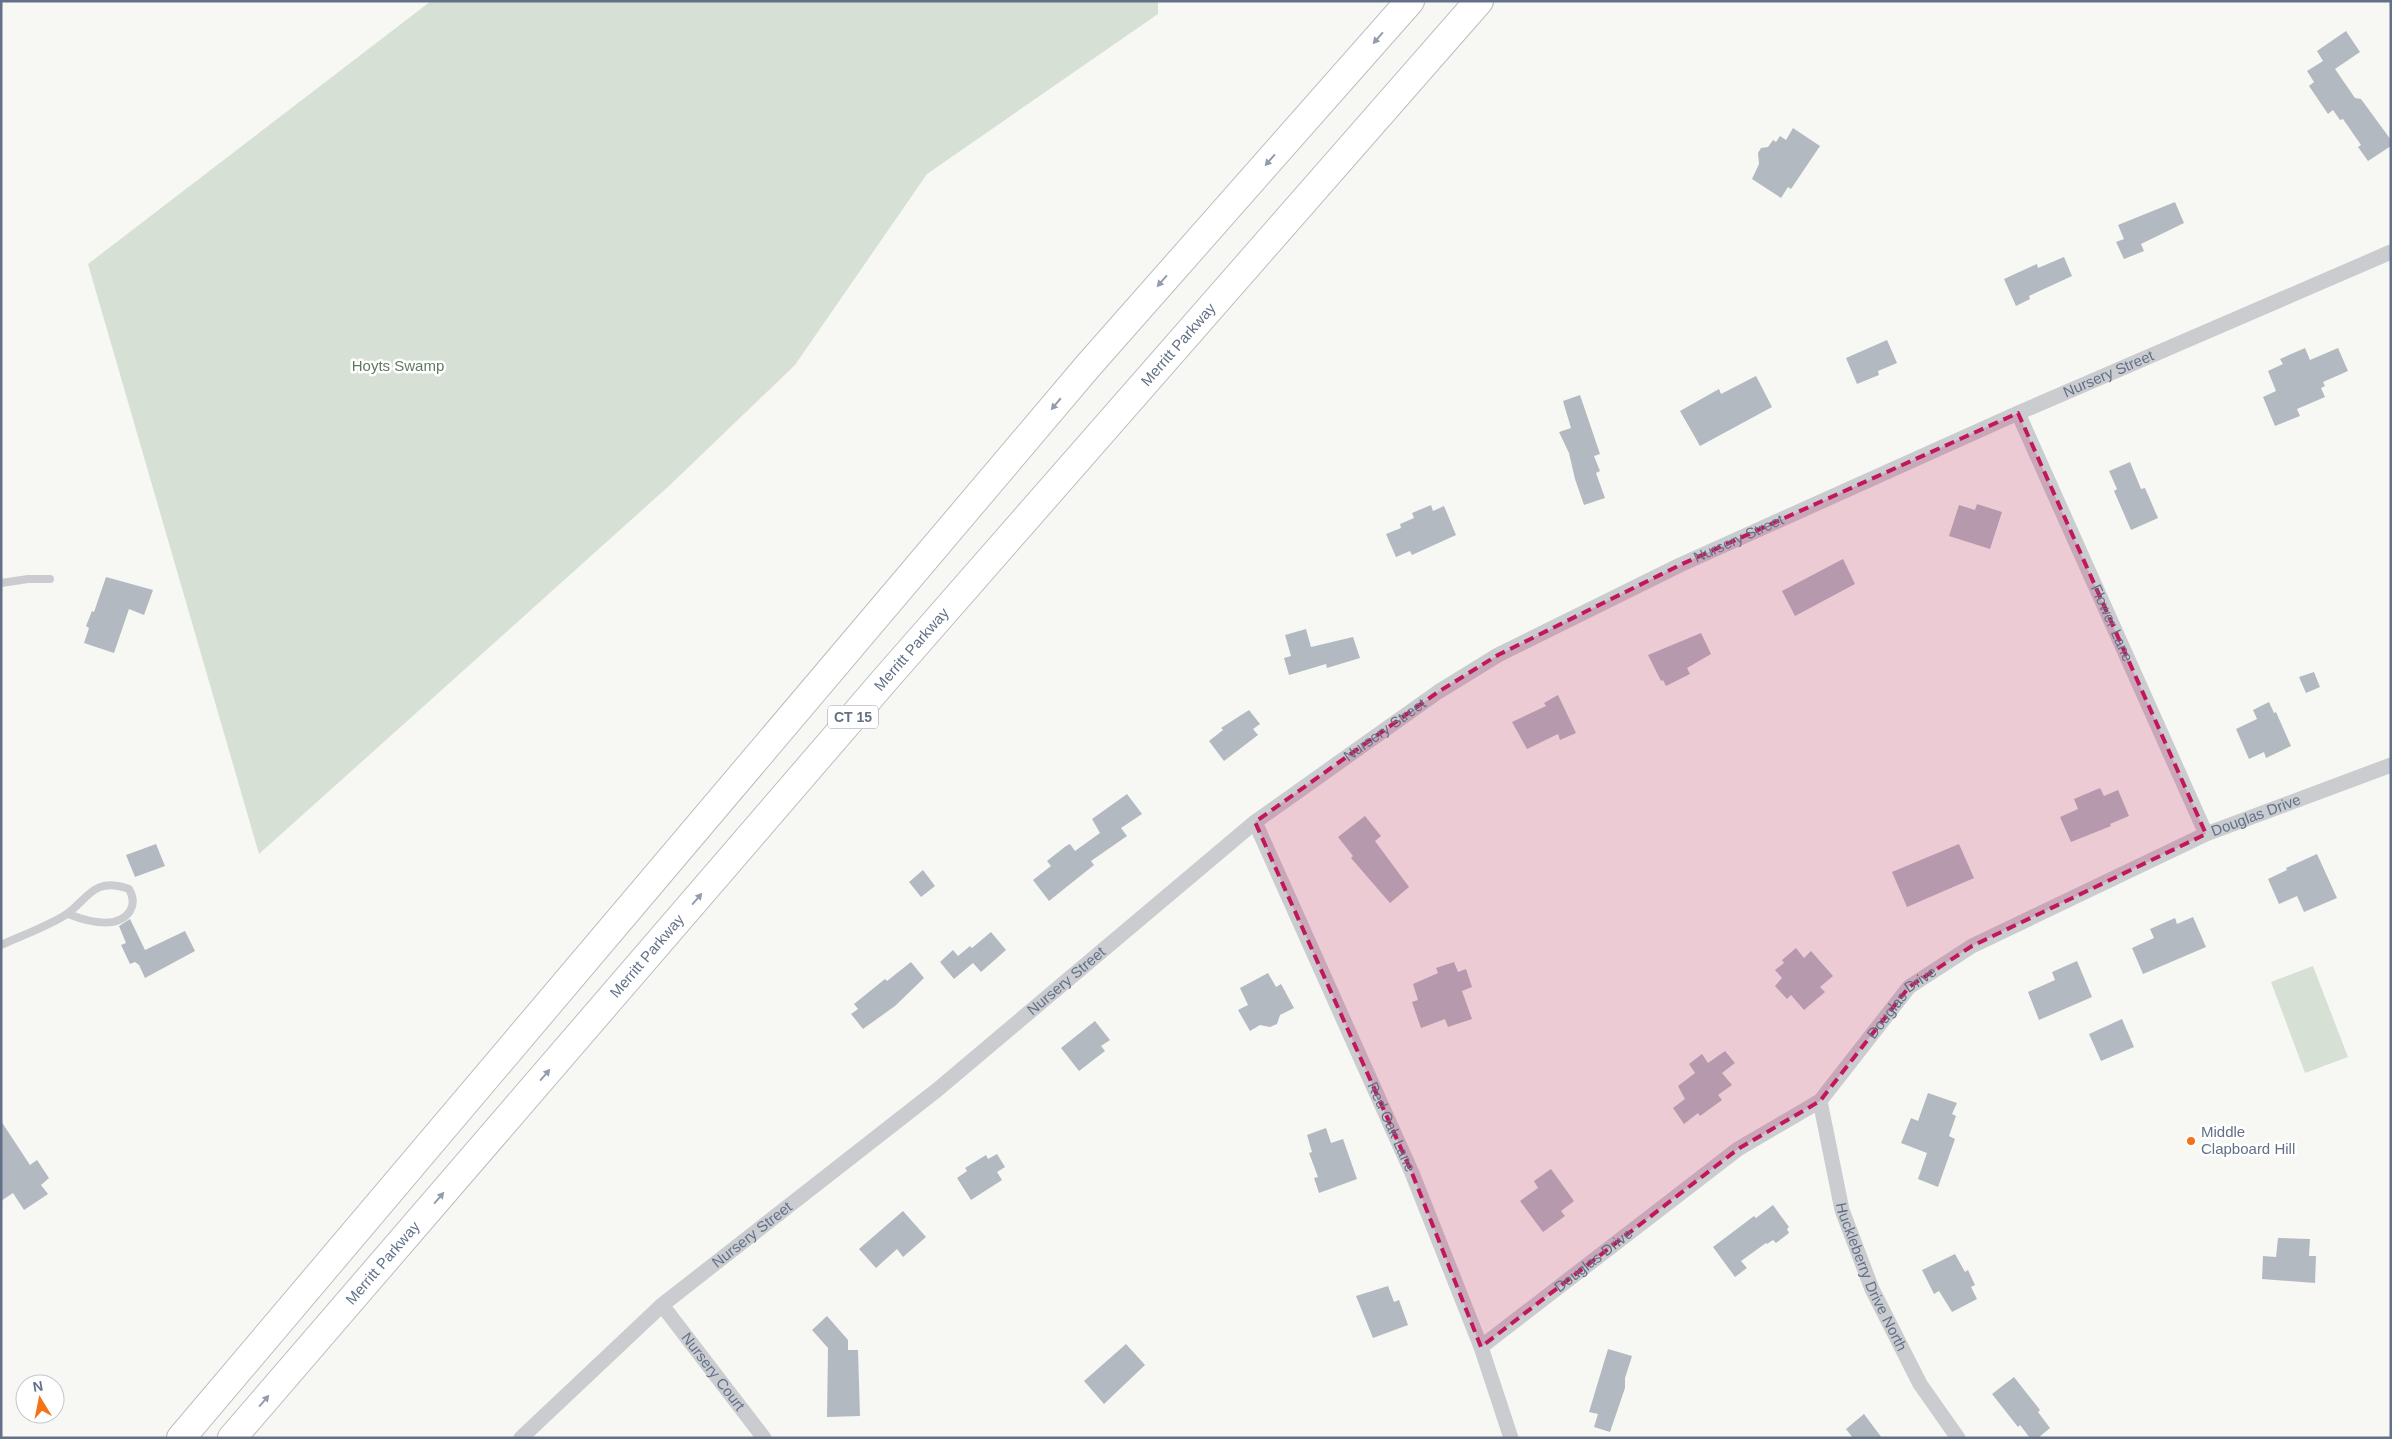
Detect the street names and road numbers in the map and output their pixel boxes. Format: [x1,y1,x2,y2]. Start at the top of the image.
street label: Merritt Parkway [1137,299,1219,389]
street label: Nursery Street [2061,346,2157,400]
street label: Nursery Street [1691,510,1787,566]
street label: Flower Lane [2088,582,2137,664]
street label: Merritt Parkway [870,604,952,694]
street label: Nursery Street [1340,694,1430,764]
road number: CT 15 [828,706,878,729]
street label: Douglas Drive [2209,790,2303,839]
street label: Merritt Parkway [606,910,687,1001]
street label: Nursery Street [1024,942,1109,1018]
street label: Douglas Drive [1863,963,1939,1042]
street label: Red Oak Lane [1364,1079,1419,1174]
street label: Nursery Street [708,1197,796,1271]
street label: Huckleberry Drive North [1833,1201,1911,1354]
street label: Merritt Parkway [342,1217,423,1308]
street label: Douglas Drive [1551,1224,1636,1295]
street label: Nursery Court [678,1329,749,1414]

